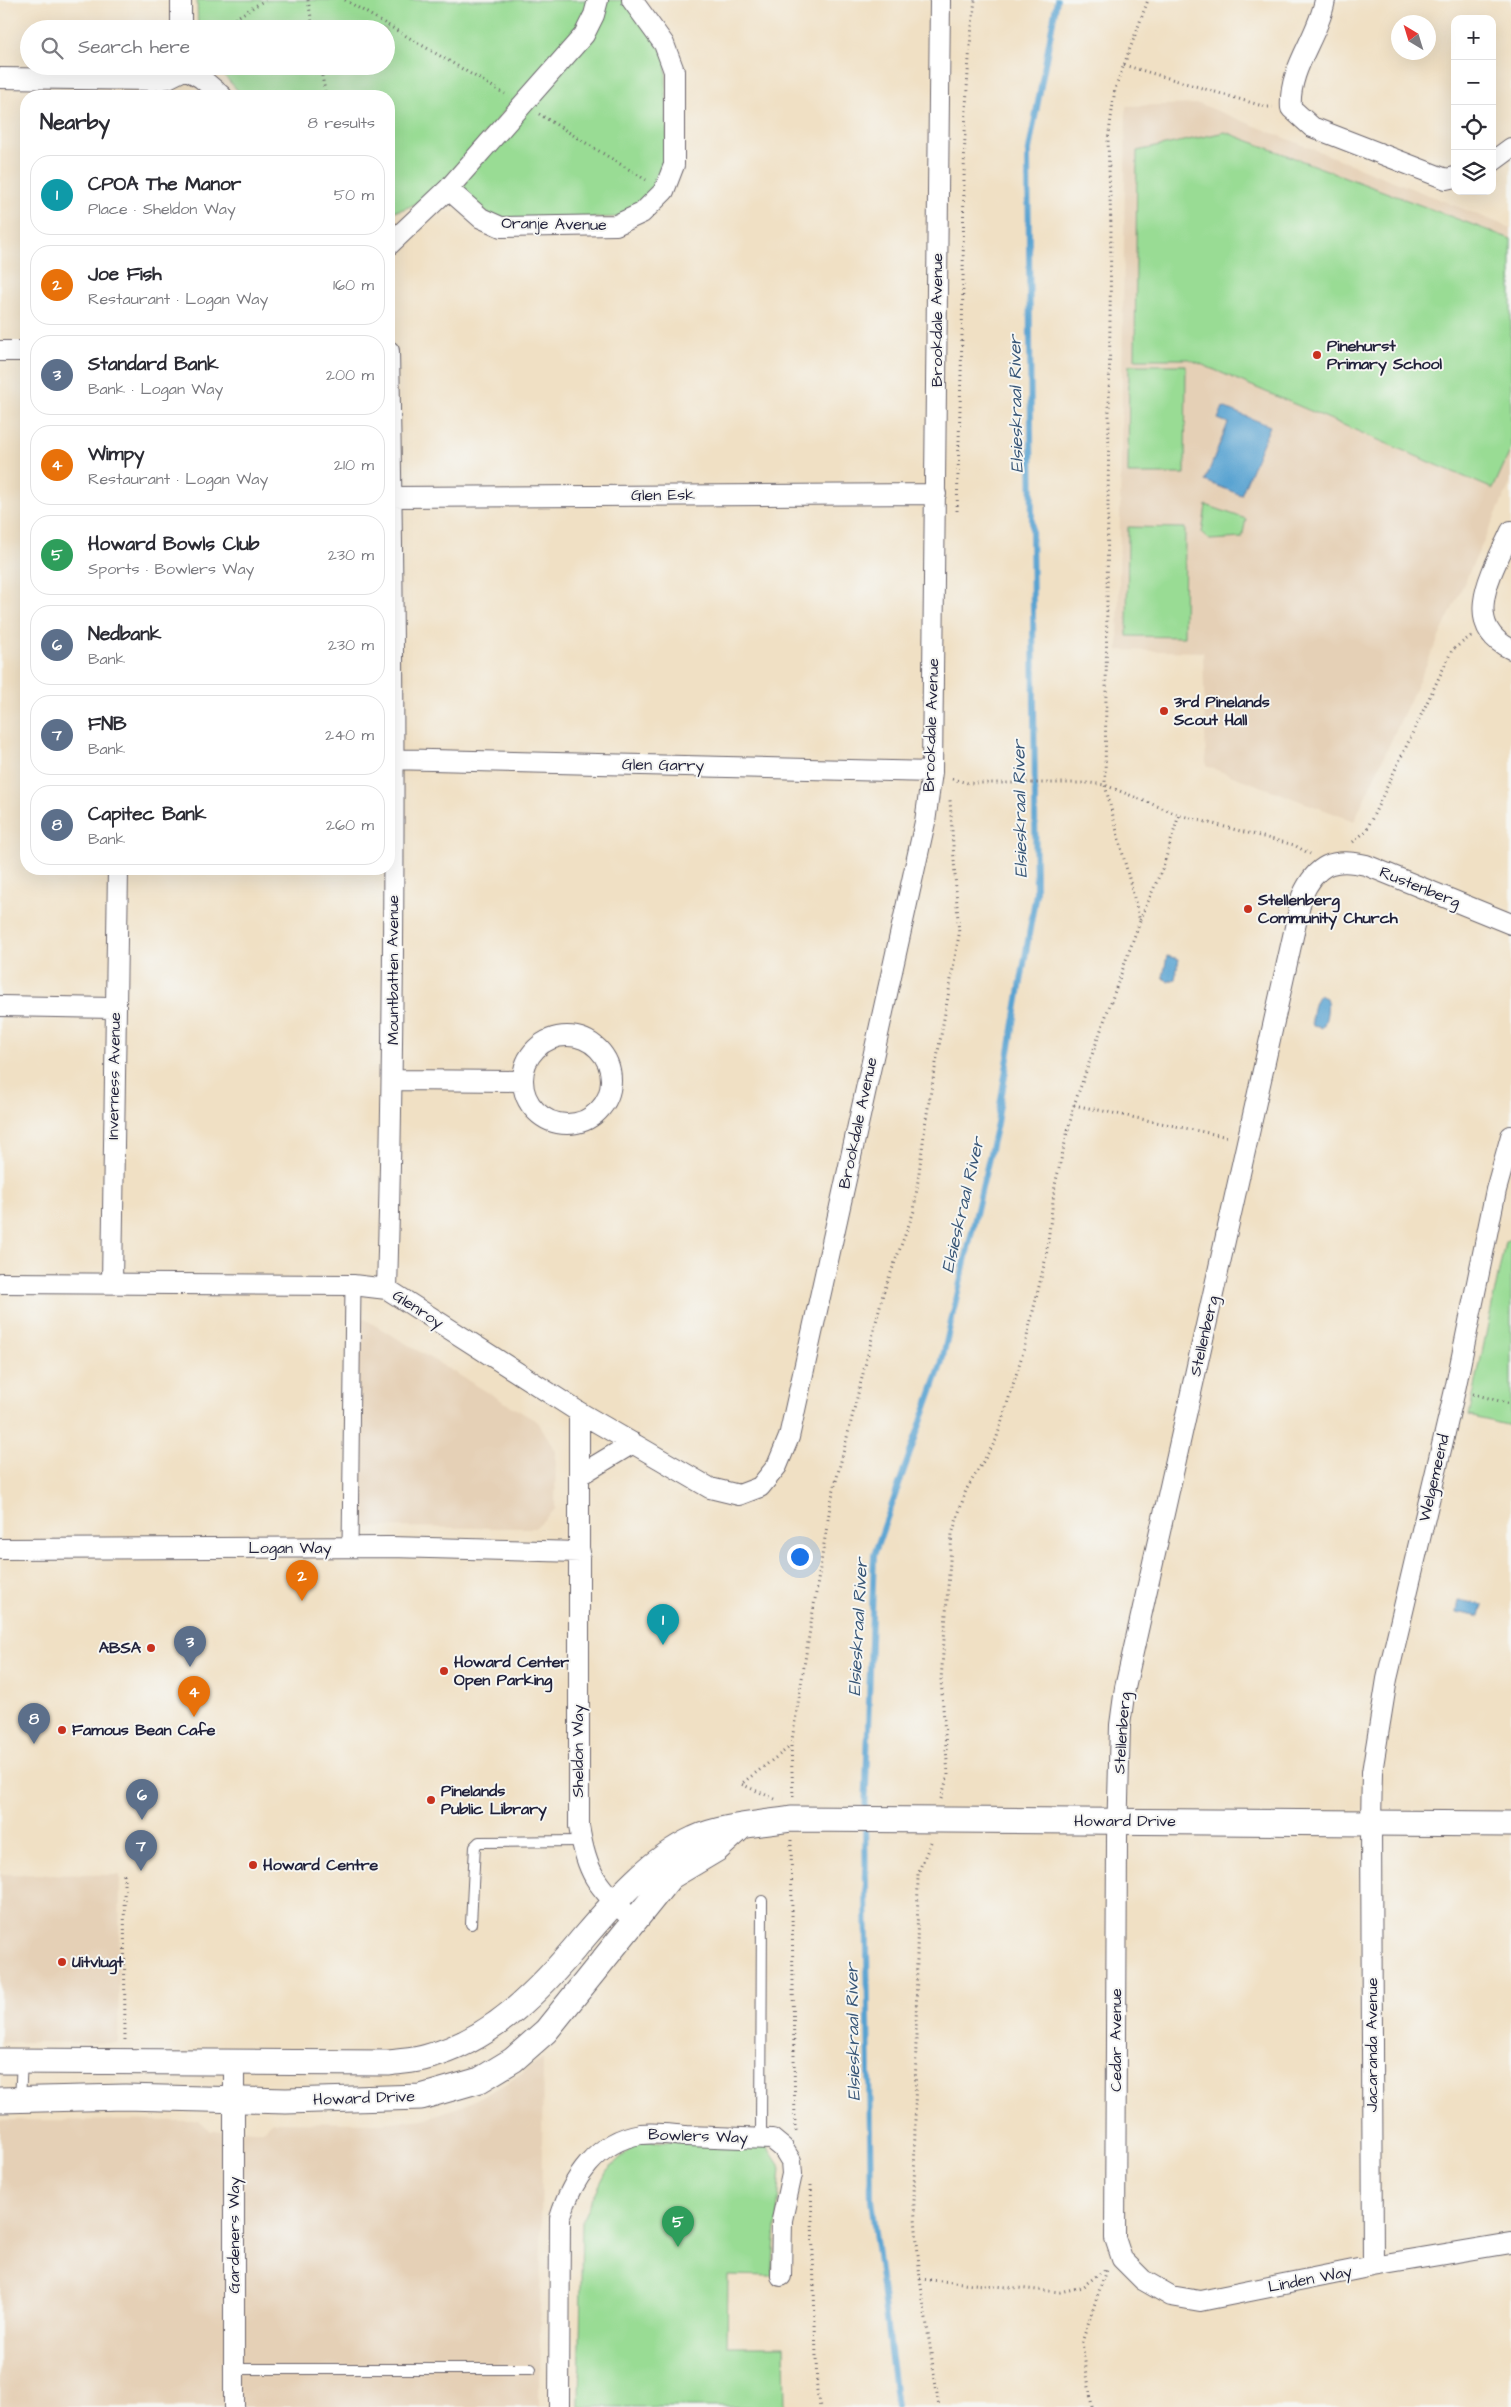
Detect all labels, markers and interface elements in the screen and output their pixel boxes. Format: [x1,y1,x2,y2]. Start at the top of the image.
north arrow [1391,15,1436,60]
map controls [1451,15,1496,195]
button: + [1451,15,1496,60]
search box [20,20,395,75]
icon: search [38,34,66,62]
text: Search here [78,34,190,61]
button: − [1451,60,1496,105]
button: locate [1451,105,1496,150]
text: Nearby [40,108,110,137]
text: 8 results [308,112,375,134]
button: layers [1451,150,1496,195]
text: CPOA The Manor [88,171,241,198]
text: 1 [56,184,58,206]
text: 50 m [334,184,374,206]
text: Place · Sheldon Way [88,198,236,220]
street label: Oranje Avenue [501,212,607,236]
street label: Brookdale Avenue [926,253,948,387]
text: Joe Fish [88,261,162,288]
text: 2 [52,274,62,296]
text: 160 m [333,274,374,296]
text: Restaurant · Logan Way [88,288,268,310]
water label: Elsieskraal River [1002,333,1030,473]
place label: Pinehurst Primary School [1327,335,1442,376]
marker: Pinehurst Primary School [1311,349,1323,361]
text: Standard Bank [88,351,219,378]
text: 3 [53,364,61,386]
text: 200 m [326,364,374,386]
text: Bank · Logan Way [88,378,223,400]
text: Wimpy [88,441,145,468]
text: 4 [52,454,62,476]
text: 210 m [334,454,374,476]
text: Restaurant · Logan Way [88,468,268,490]
street label: Glen Esk [631,484,695,506]
text: Howard Bowls Club [88,531,260,558]
text: 5 [51,544,63,566]
text: 230 m [328,544,374,566]
text: Sports · Bowlers Way [88,558,254,580]
text: Nedbank [88,621,161,648]
text: 6 [52,634,62,656]
text: 230 m [328,634,374,656]
text: Bank [88,648,125,670]
street label: Brookdale Avenue [918,657,944,792]
place label: 3rd Pinelands Scout Hall [1173,691,1270,731]
marker: 3rd Pinelands Scout Hall [1158,705,1170,717]
text: FNB [88,711,127,738]
text: 7 [52,724,62,746]
text: 240 m [325,724,374,746]
text: Bank [88,738,125,760]
water label: Elsieskraal River [1006,738,1034,878]
street label: Glen Garry [622,753,705,778]
text: Capitec Bank [88,801,207,828]
text: 8 [52,814,62,836]
text: 260 m [326,814,374,836]
text: Bank [88,828,125,850]
street label: Rustenberg [1376,861,1464,914]
place label: Stellenberg Community Church [1257,889,1399,930]
street label: Mountbatten Avenue [382,895,404,1045]
marker: Stellenberg Community Church [1242,903,1254,915]
street label: Inverness Avenue [102,1012,126,1140]
street label: Brookdale Avenue [833,1055,883,1191]
water label: Elsieskraal River [935,1133,991,1275]
street label: Glenroy [388,1284,448,1335]
street label: Stellenberg [1184,1294,1225,1379]
street label: Welgemeend [1413,1432,1456,1524]
street label: Logan Way [249,1537,332,1560]
your location [787,1544,813,1570]
water label: Elsieskraal River [842,1555,874,1697]
pin: 2 [286,1560,318,1601]
pin: 1 [647,1604,679,1645]
pin: 3 [174,1626,206,1667]
place label: ABSA [99,1637,142,1659]
marker: ABSA [145,1642,157,1654]
place label: Howard Center Open Parking [454,1651,569,1693]
marker: Howard Center Open Parking [438,1665,450,1677]
pin: 4 [178,1676,210,1717]
street label: Stellenberg [1108,1691,1137,1775]
pin: 8 [18,1703,50,1744]
street label: Sheldon Way [567,1704,590,1797]
place label: Famous Bean Cafe [72,1719,216,1741]
marker: Famous Bean Cafe [56,1724,68,1736]
pin: 6 [126,1779,158,1820]
place label: Pinelands Public Library [441,1780,547,1821]
marker: Pinelands Public Library [425,1794,437,1806]
street label: Howard Drive [1074,1810,1176,1832]
pin: 7 [125,1830,157,1871]
place label: Howard Centre [263,1854,378,1876]
marker: Howard Centre [247,1859,259,1871]
place label: Uitvlugt [72,1951,124,1975]
marker: Uitvlugt [56,1956,68,1968]
water label: Elsieskraal River [839,1961,867,2101]
street label: Jacaranda Avenue [1361,1977,1383,2112]
street label: Cedar Avenue [1105,1988,1127,2092]
street label: Howard Drive [313,2085,416,2111]
street label: Bowlers Way [648,2123,748,2150]
street label: Gardeners Way [223,2176,246,2293]
pin: 5 [662,2206,694,2247]
street label: Linden Way [1266,2260,1354,2299]

